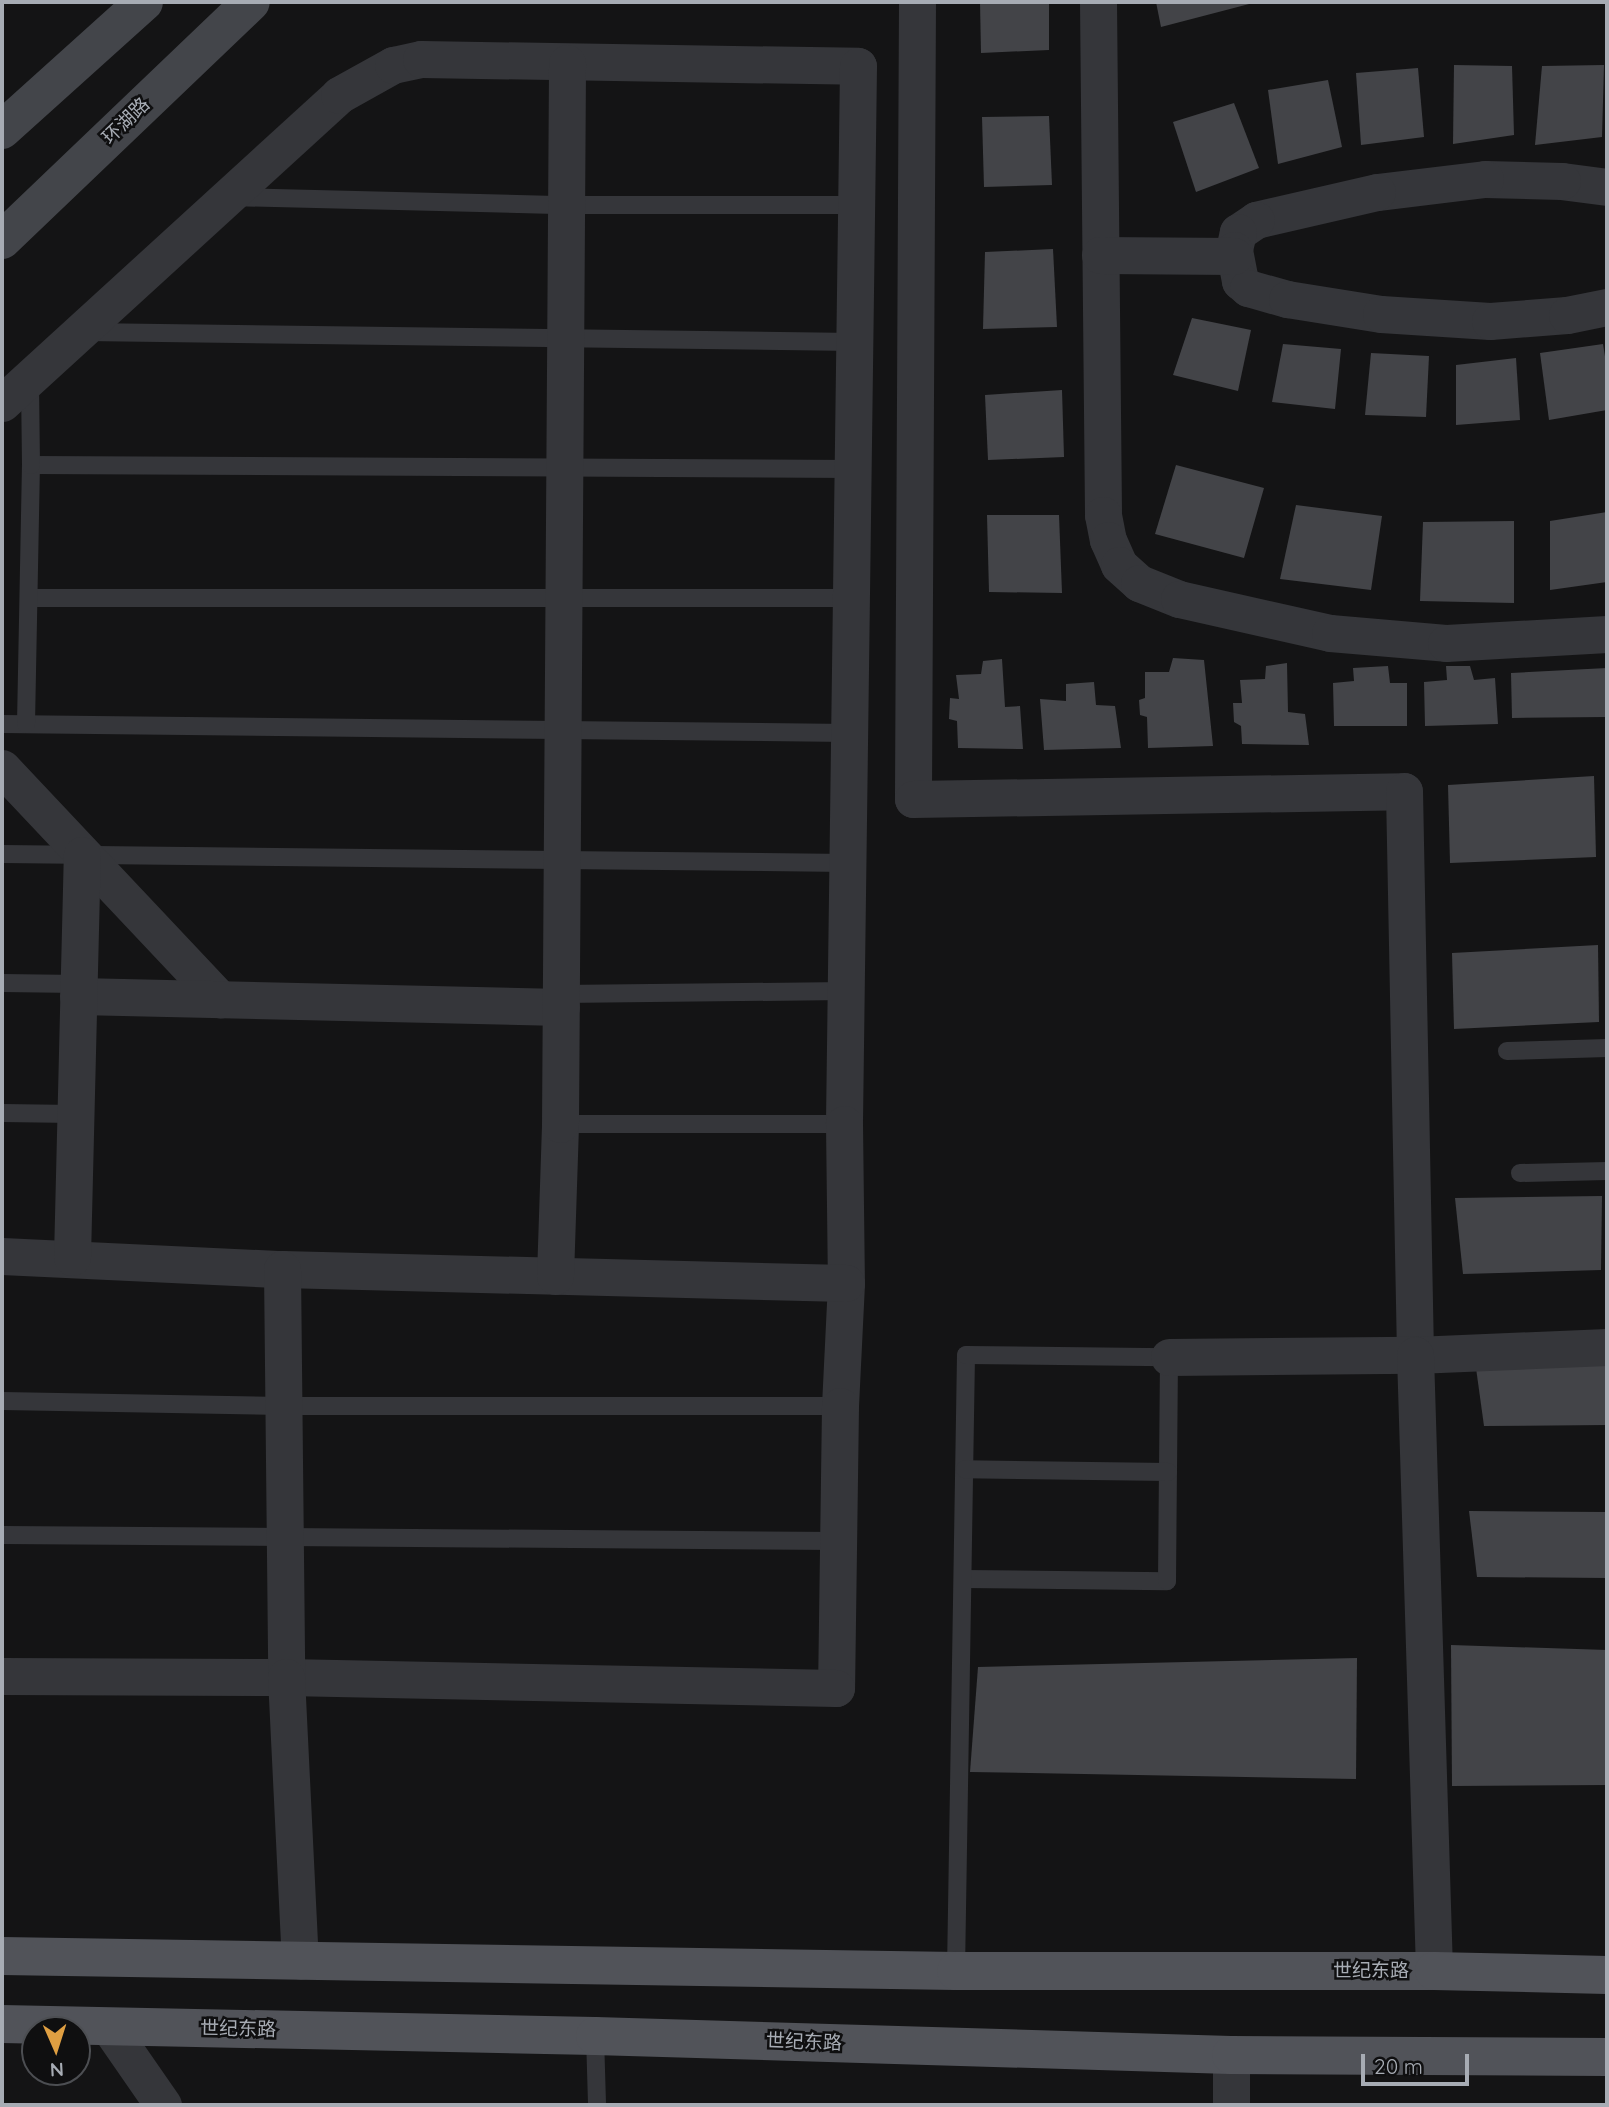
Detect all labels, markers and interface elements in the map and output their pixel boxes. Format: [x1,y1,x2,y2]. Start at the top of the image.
street label: 环湖路 [98,93,154,149]
street label: 世纪东路 [1333,1960,1409,1982]
north arrow [21,2016,91,2086]
street label: 世纪东路 [200,2017,276,2041]
street label: 世纪东路 [766,2029,842,2055]
scale bar [1364,2040,1472,2084]
text: 20 m [1374,2053,1423,2079]
text: N [49,2058,65,2082]

